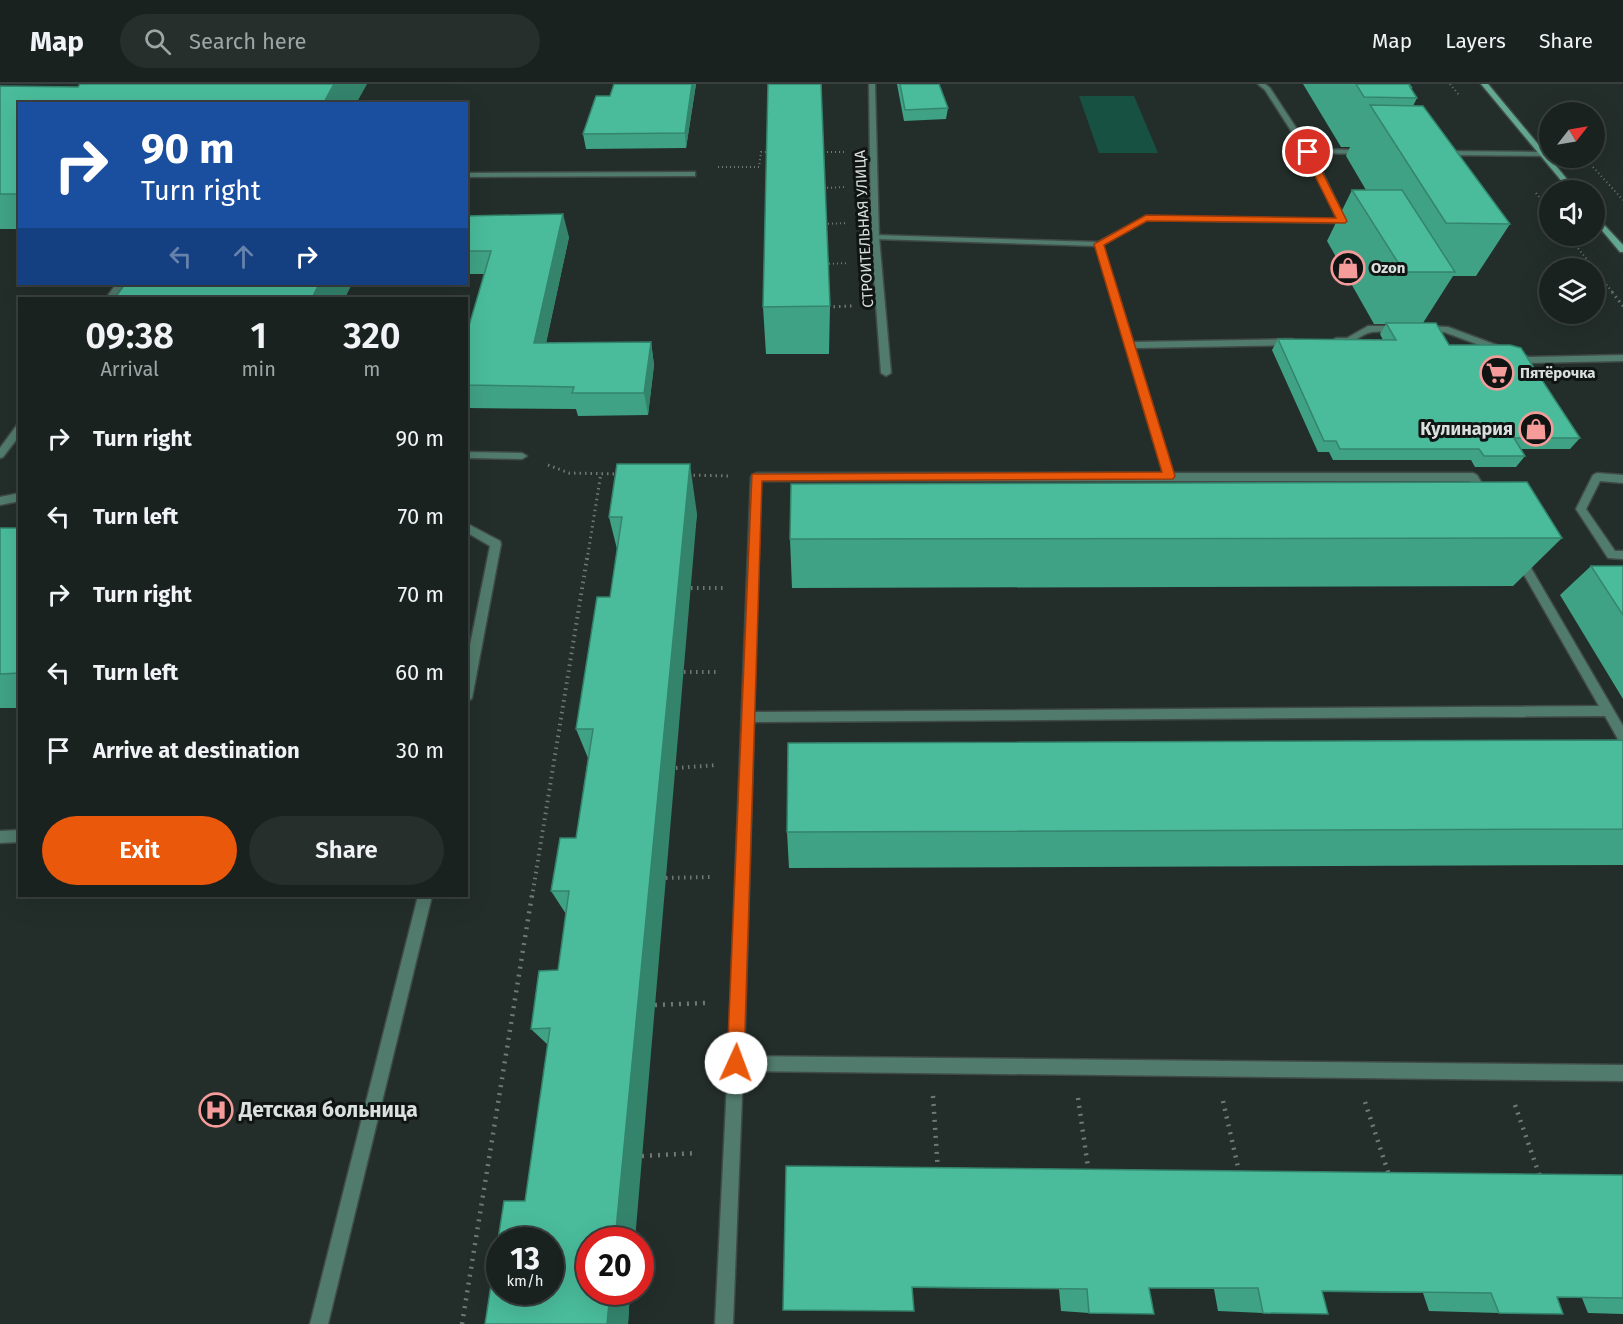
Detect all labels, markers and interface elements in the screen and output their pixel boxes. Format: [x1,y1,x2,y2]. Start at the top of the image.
search box [120,14,540,68]
text: Map [30,25,84,58]
icon: search [141,25,174,58]
text: Search here [189,28,307,55]
text: Map [1372,28,1412,54]
text: Layers [1445,28,1506,54]
text: Share [1539,28,1593,54]
north arrow [1539,102,1605,168]
map controls [1539,102,1605,324]
text: 90 m [141,124,235,174]
icon: right [42,126,120,204]
pin [1282,126,1333,177]
icon: arrive [1291,135,1324,168]
street label: СТРОИТЕЛЬНАЯ УЛИЦА [851,149,877,308]
text: Turn right [141,175,261,207]
button: sound [1539,180,1605,246]
icon: left [164,240,197,273]
icon: ahead [227,240,260,273]
icon: right [290,240,323,273]
shop icon: Ozon [1330,250,1366,286]
button: layers [1539,258,1605,324]
place label: Ozon [1371,259,1405,277]
text: 09:38 [85,314,174,358]
text: 1 [250,314,267,358]
text: 320 [343,314,401,358]
supermarket icon: Пятёрочка [1479,355,1515,391]
text: Arrival [100,357,159,381]
text: min [241,357,276,381]
text: m [363,357,381,381]
place label: Пятёрочка [1520,364,1596,382]
shop icon: Кулинария [1518,411,1554,447]
place label: Кулинария [1420,418,1513,440]
icon: right [42,422,75,455]
text: Turn right [93,425,192,452]
text: 90 m [395,425,444,452]
icon: left [42,500,75,533]
text: Turn left [93,503,178,530]
text: 70 m [398,503,444,530]
icon: right [42,578,75,611]
text: Turn right [93,581,192,608]
text: 70 m [398,581,444,608]
icon: left [42,656,75,689]
text: Turn left [93,659,178,686]
text: 60 m [395,659,444,686]
icon: arrive [42,734,75,767]
text: Arrive at destination [93,737,300,764]
text: 30 m [396,737,444,764]
button: Exit [42,816,237,885]
button: Share [249,816,444,885]
position arrow [704,1031,768,1095]
hospital icon: Детская больница [198,1092,234,1128]
place label: Детская больница [238,1097,418,1123]
speed limit sign: 20 [576,1227,654,1305]
text: 13 [510,1241,540,1277]
text: km/h [506,1272,544,1290]

